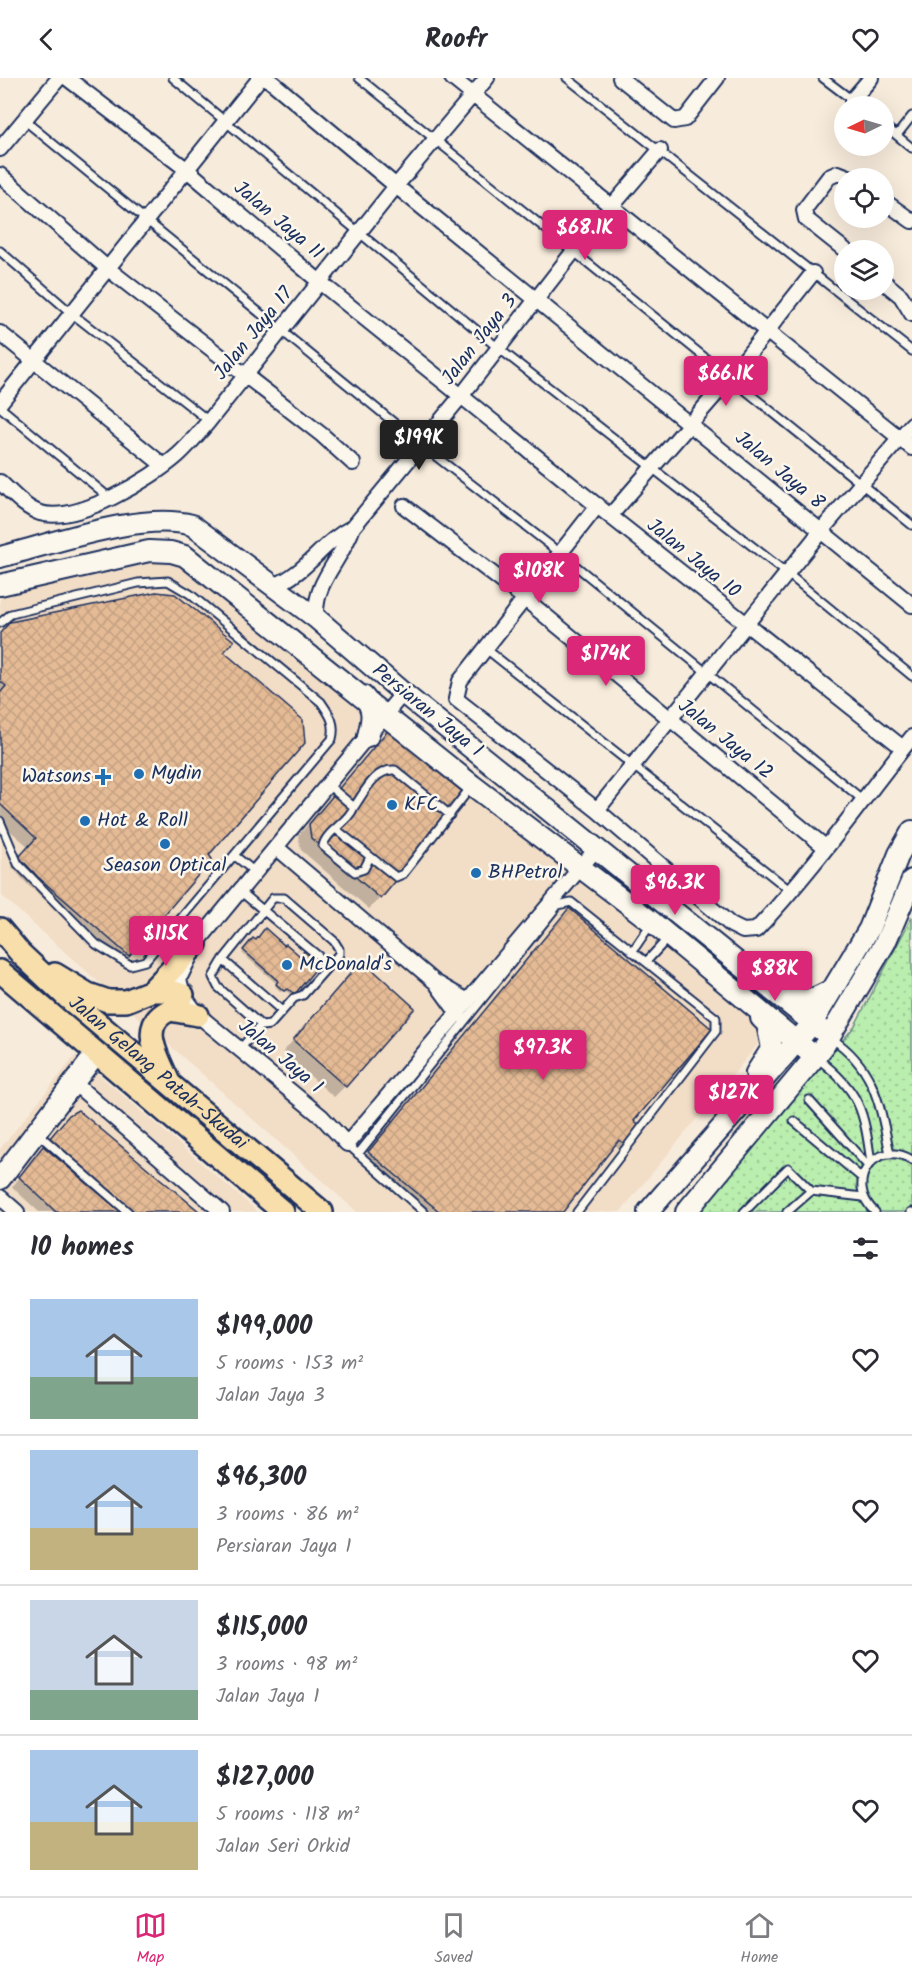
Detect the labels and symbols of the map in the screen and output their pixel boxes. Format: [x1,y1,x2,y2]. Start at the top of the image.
north arrow [834,96,894,156]
street label: Jalan Jaya 11 [226,173,330,269]
pin: $68.1K [536,210,634,261]
street label: Jalan Jaya 17 [206,280,302,388]
street label: Jalan Jaya 3 [434,287,526,393]
pin: $66.1K [677,356,775,407]
pin: $199K [377,420,461,471]
street label: Jalan Jaya 8 [727,424,832,519]
street label: Jalan Jaya 10 [639,511,747,607]
pin: $108K [497,553,581,604]
pin: $174K [564,636,648,687]
street label: Persiaran Jaya 1 [364,656,490,766]
street label: Jalan Jaya 12 [670,691,780,789]
place label: Mydin [151,758,202,790]
place label: Watsons [21,761,91,793]
marker: Mydin [132,767,146,781]
marker: Watsons [96,770,110,784]
place label: KFC [404,789,438,821]
marker: KFC [385,798,399,812]
place label: Hot & Roll [97,805,188,837]
marker: Hot & Roll [78,814,92,828]
marker: Season Optical [158,837,172,851]
place label: Season Optical [104,850,226,882]
place label: BHPetrol [488,857,562,889]
pin: $96.3K [626,865,724,916]
marker: BHPetrol [469,866,483,880]
pin: $115K [124,916,208,967]
place label: McDonald's [299,949,392,981]
pin: $88K [739,951,811,1002]
marker: McDonald's [280,958,294,972]
street label: Jalan Gelang Patah-Skudai [60,988,255,1159]
street label: Jalan Jaya 1 [230,1011,330,1103]
pin: $97.3K [494,1030,592,1081]
pin: $127K [692,1075,776,1126]

